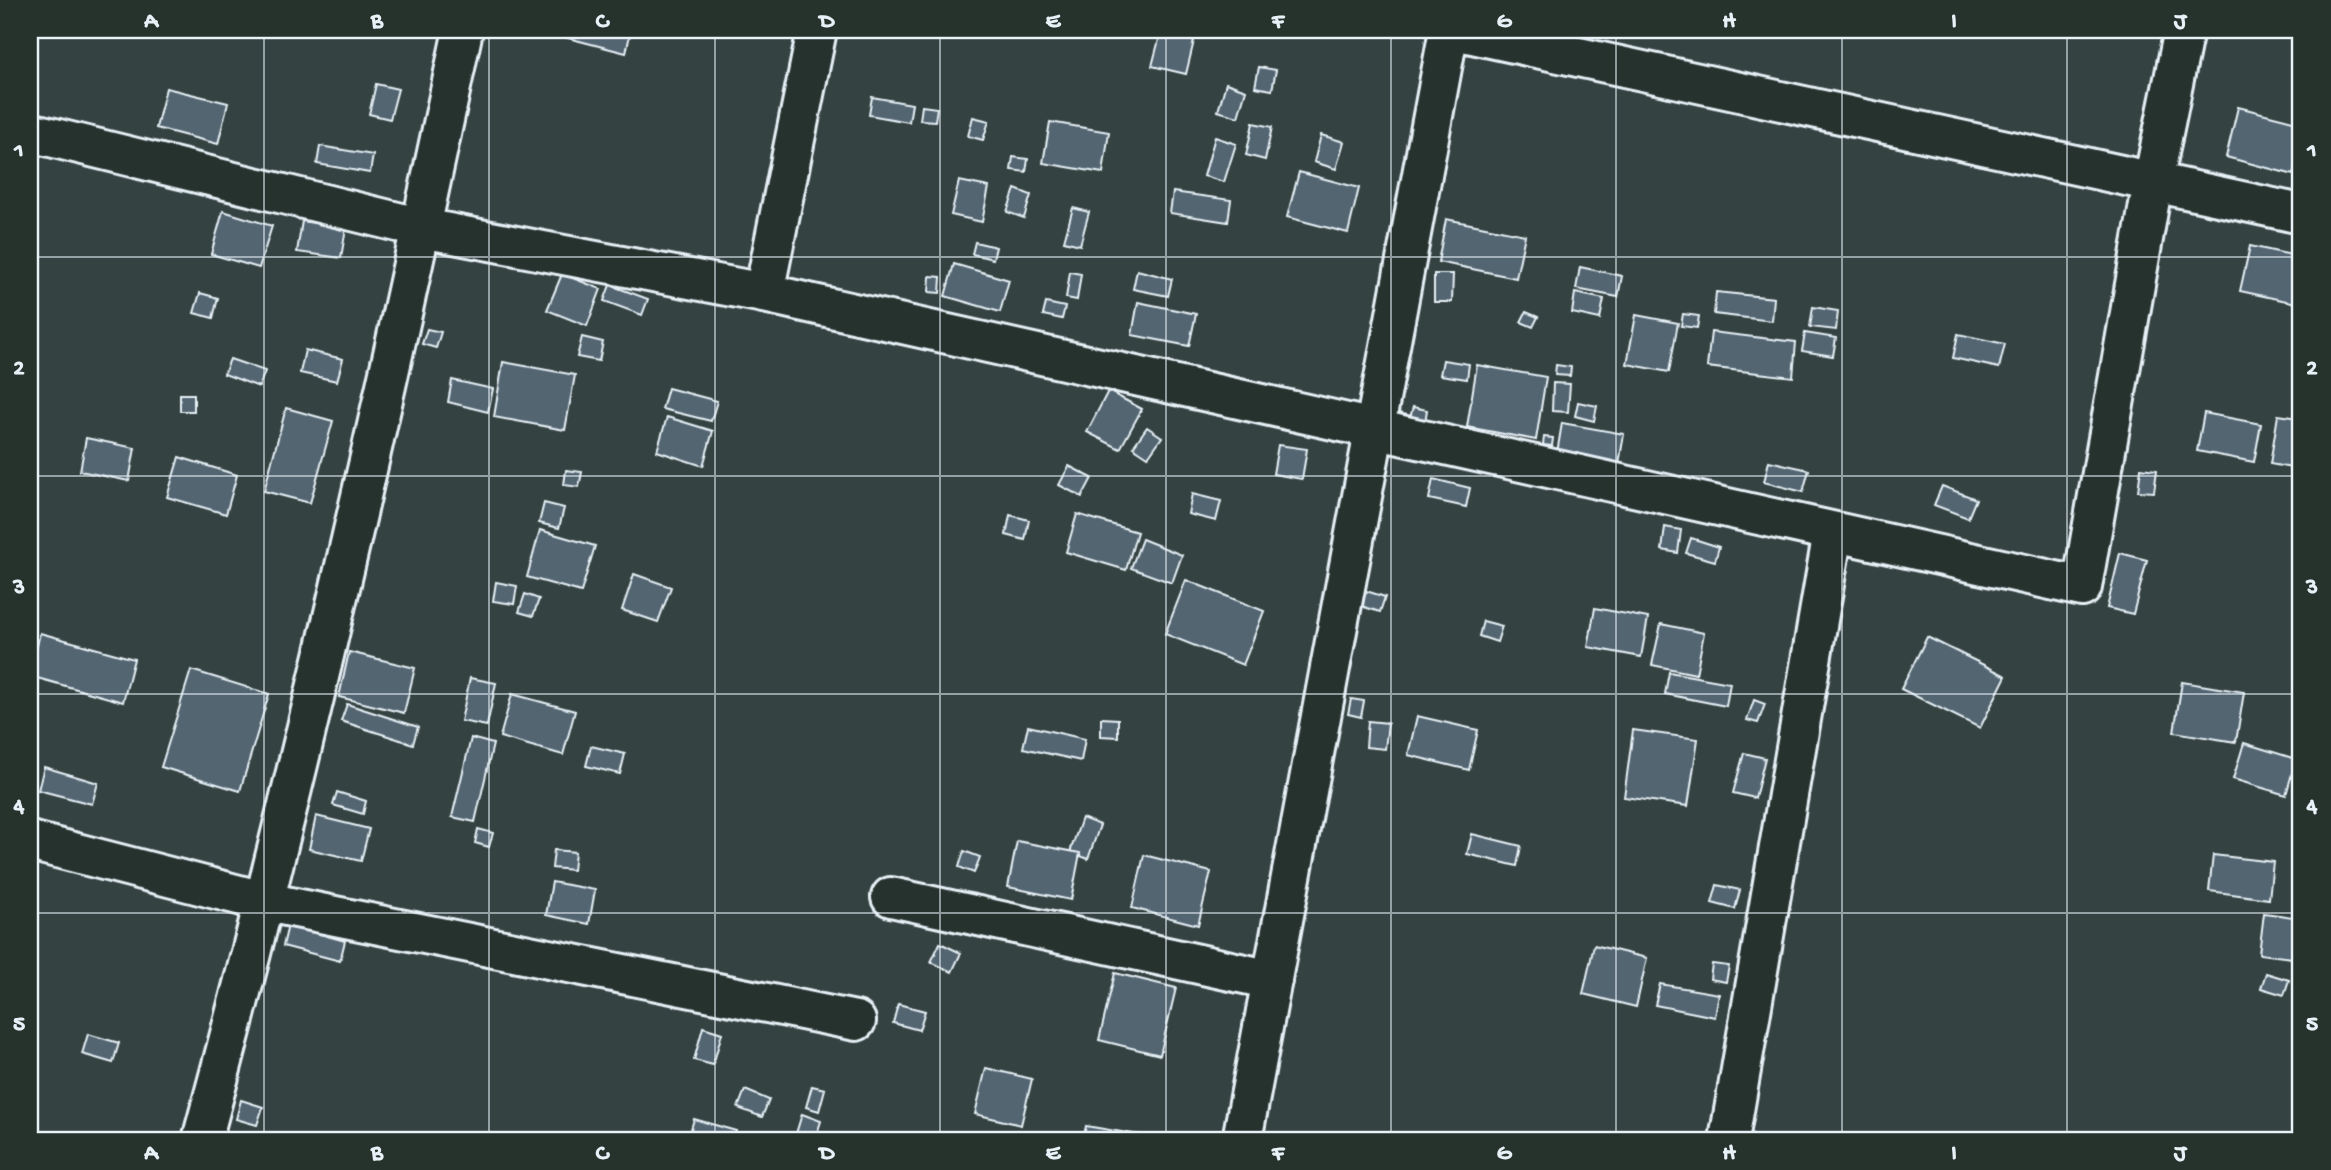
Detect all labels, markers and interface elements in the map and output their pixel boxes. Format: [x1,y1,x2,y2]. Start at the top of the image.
text: A [143,9,159,36]
text: B [370,9,384,36]
text: C [596,9,611,36]
text: D [818,9,836,36]
text: E [1046,9,1062,36]
text: F [1271,9,1286,36]
text: G [1497,9,1513,36]
text: H [1722,9,1736,36]
text: I [1951,9,1957,36]
text: J [2173,9,2188,36]
text: 1 [13,138,24,165]
text: 1 [2306,138,2317,165]
text: 2 [13,356,25,383]
text: 2 [2306,356,2318,383]
text: 3 [12,575,25,602]
text: 3 [2305,575,2318,602]
text: 4 [13,794,25,821]
text: 4 [2306,794,2318,821]
text: 5 [13,1012,25,1039]
text: 5 [2306,1012,2318,1039]
text: A [143,1141,159,1168]
text: B [370,1141,384,1168]
text: C [596,1141,611,1168]
text: D [818,1141,836,1168]
text: E [1046,1141,1062,1168]
text: F [1271,1141,1286,1168]
text: G [1497,1141,1513,1168]
text: H [1722,1141,1736,1168]
text: I [1951,1141,1957,1168]
text: J [2173,1141,2188,1168]

